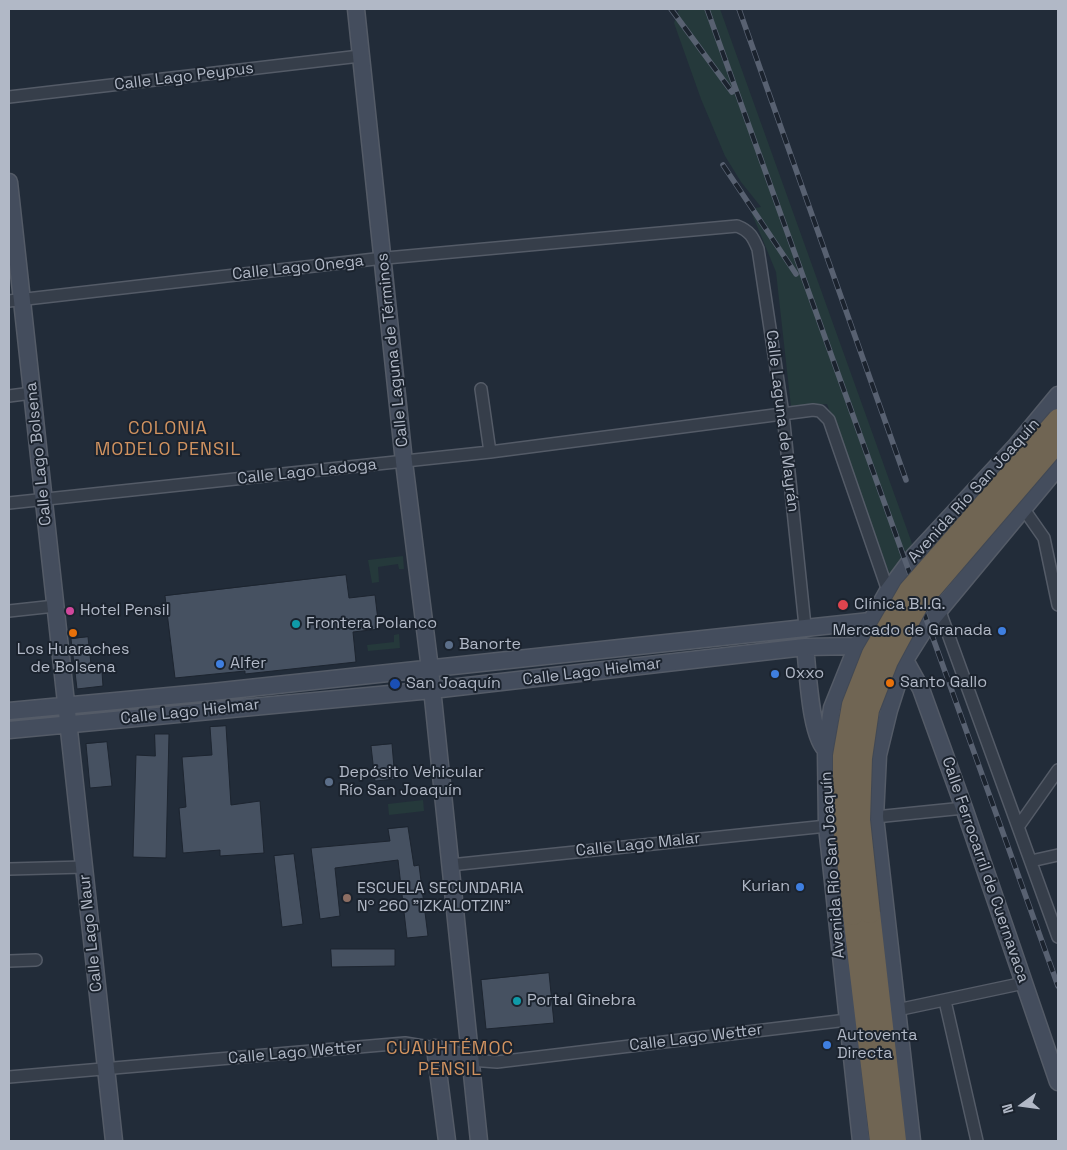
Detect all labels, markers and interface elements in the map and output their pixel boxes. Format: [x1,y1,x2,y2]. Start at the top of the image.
street label: Calle Lago Peypus [113,59,255,95]
street label: Calle Lago Onega [231,252,365,284]
street label: Calle Laguna de Términos [373,252,413,448]
street label: Calle Laguna de Mayrán [761,329,803,513]
street label: Calle Lago Bolsena [22,381,56,527]
street label: Avenida Río San Joaquín [904,415,1044,567]
district label: COLONIA MODELO PENSIL [93,418,243,460]
street label: Calle Lago Ladoga [236,455,378,489]
place label: Clínica B.I.G. [854,595,946,615]
marker: Clínica B.I.G. [836,598,850,612]
place label: Hotel Pensil [80,601,170,621]
marker: Hotel Pensil [64,605,76,617]
place label: Frontera Polanco [306,614,437,634]
marker: Frontera Polanco [290,618,302,630]
place label: Mercado de Granada [832,621,992,641]
marker: Mercado de Granada [996,625,1008,637]
marker: Los Huaraches de Bolsena [67,627,79,639]
place label: Banorte [459,635,521,655]
marker: Banorte [443,639,455,651]
place label: Los Huaraches de Bolsena [17,640,129,678]
place label: Alfer [230,654,266,674]
street label: Calle Lago Hielmar [522,654,662,690]
marker: Alfer [214,658,226,670]
place label: Oxxo [785,664,824,684]
marker: Oxxo [769,668,781,680]
place label: Santo Gallo [900,673,987,693]
place label: San Joaquín [406,674,501,694]
marker: San Joaquín [388,677,402,691]
marker: Santo Gallo [884,677,896,689]
street label: Calle Lago Hielmar [120,695,260,729]
street label: Calle Ferrocarril de Cuernavaca [937,755,1033,985]
place label: Depósito Vehicular Río San Joaquín [339,763,484,801]
street label: Avenida Río San Joaquín [817,771,849,959]
marker: Depósito Vehicular Río San Joaquín [323,776,335,788]
street label: Calle Lago Malar [575,829,701,861]
street label: Calle Lago Naur [75,873,107,993]
place label: Kurian [742,877,790,897]
place label: ESCUELA SECUNDARIA Nº 260 "IZKALOTZIN" [357,879,524,917]
marker: Kurian [794,881,806,893]
marker: ESCUELA SECUNDARIA Nº 260 "IZKALOTZIN" [341,892,353,904]
place label: Portal Ginebra [527,991,636,1011]
marker: Portal Ginebra [511,995,523,1007]
street label: Calle Lago Wetter [628,1020,764,1056]
place label: Autoventa Directa [837,1026,917,1064]
street label: Calle Lago Wetter [227,1038,363,1068]
district label: CUAUHTÉMOC PENSIL [385,1038,515,1080]
marker: Autoventa Directa [821,1039,833,1051]
north arrow [997,1080,1047,1130]
text: N [998,1102,1017,1115]

